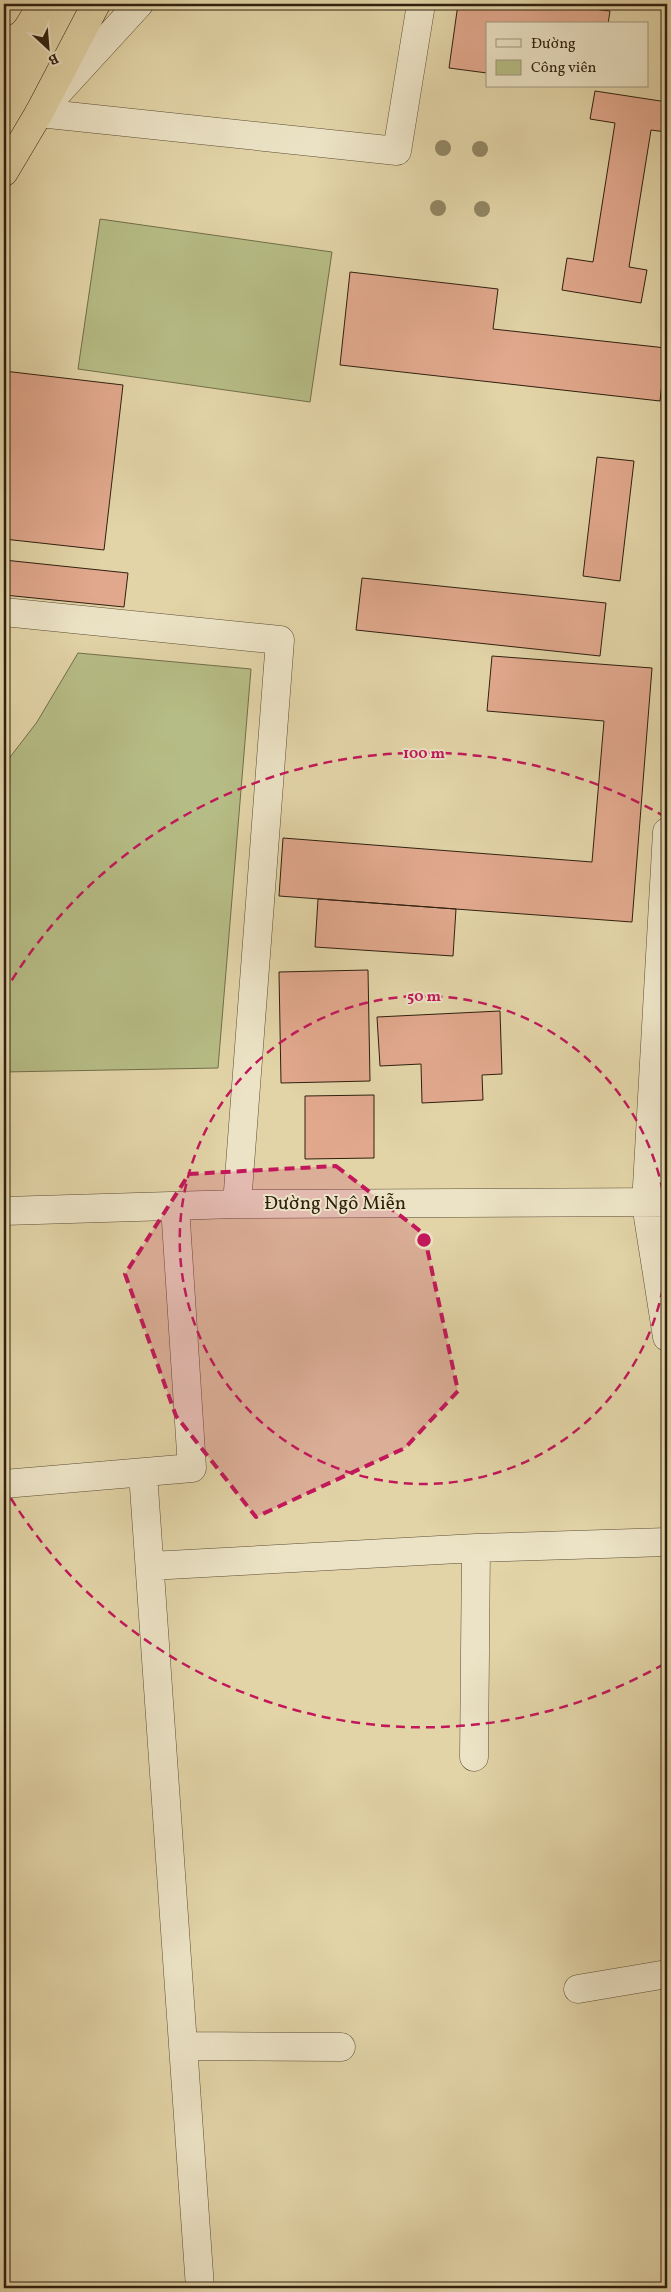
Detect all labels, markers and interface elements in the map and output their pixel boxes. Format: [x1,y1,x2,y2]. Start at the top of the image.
north arrow [22,22,72,72]
legend [486,22,648,88]
text: Đường [531,34,576,55]
text: B [45,48,61,69]
text: Công viên [531,58,596,79]
text: 100 m [403,744,446,765]
text: 50 m [407,987,441,1008]
street label: Đường Ngô Miễn [264,1191,406,1217]
centre of rings [415,1231,433,1249]

